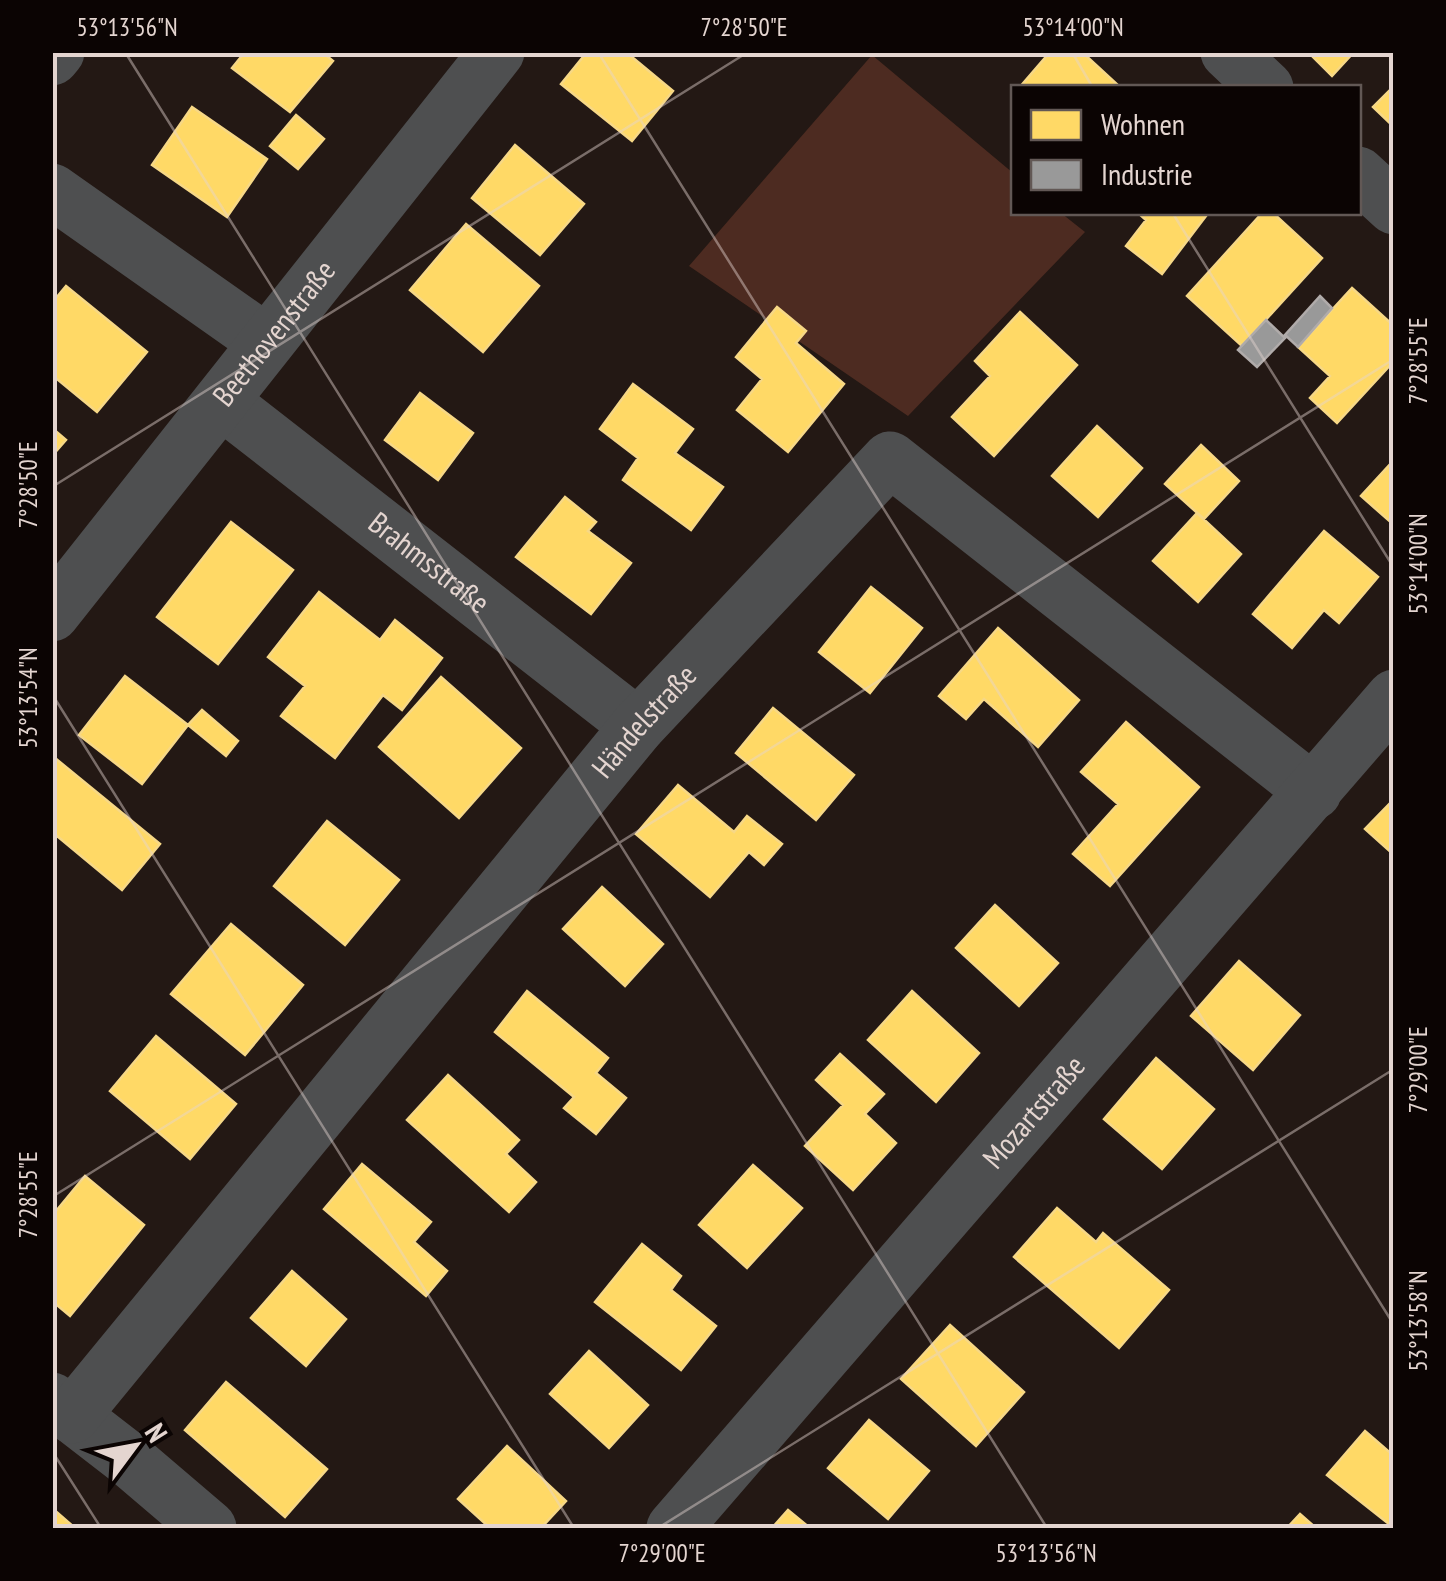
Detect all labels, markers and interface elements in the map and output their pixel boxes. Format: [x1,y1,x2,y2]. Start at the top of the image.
text: 53°13'56"N [76,11,178,43]
text: 7°28'50"E [700,11,788,43]
text: 53°14'00"N [1022,11,1124,43]
legend [1011,85,1361,215]
text: Wohnen [1101,104,1185,143]
text: Industrie [1101,154,1193,193]
street label: Beethovenstraße [203,251,343,413]
text: 7°28'55"E [1402,317,1434,405]
text: 7°28'50"E [12,441,44,529]
street label: Brahmsstraße [361,503,498,621]
text: 53°14'00"N [1402,513,1434,615]
text: 53°13'54"N [12,647,44,749]
street label: Händelstraße [582,655,704,785]
text: 7°29'00"E [1402,1026,1434,1114]
street label: Mozartstraße [973,1047,1093,1176]
text: 7°28'55"E [12,1151,44,1239]
text: 53°13'58"N [1402,1270,1434,1372]
north arrow [85,1396,185,1496]
text: N [137,1416,176,1449]
text: 7°29'00"E [618,1537,706,1569]
text: 53°13'56"N [995,1537,1097,1569]

